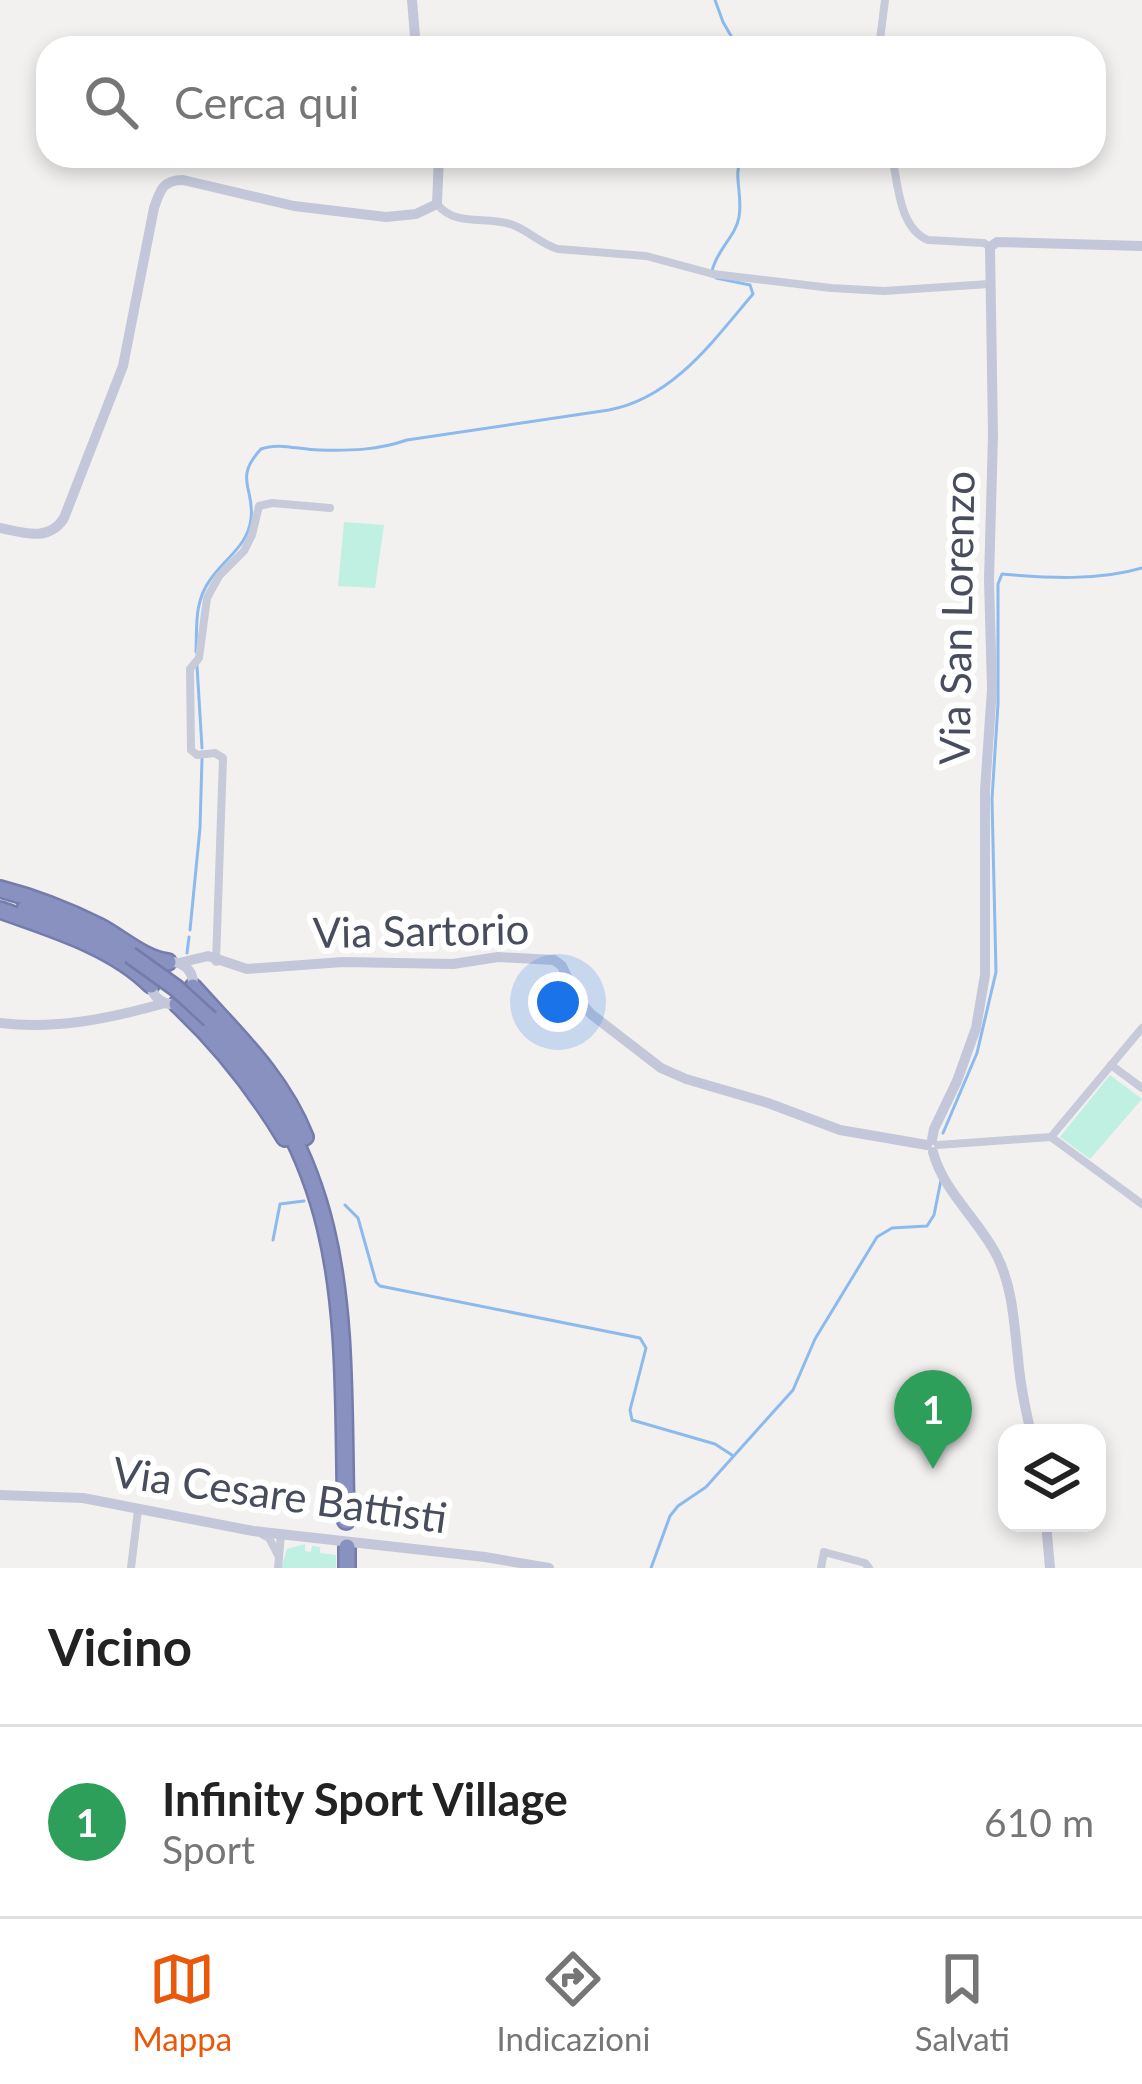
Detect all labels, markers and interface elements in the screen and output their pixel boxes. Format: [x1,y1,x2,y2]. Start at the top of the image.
search box [36,36,1106,168]
icon: search [78,69,144,135]
text: Cerca qui [174,75,359,129]
street label: Via San Lorenzo [928,471,984,765]
street label: Via Sartorio [312,903,530,957]
your location [528,972,588,1032]
pin: 1 [894,1370,972,1469]
map controls [998,1424,1106,1532]
button: layers [998,1424,1106,1532]
street label: Via Cesare Battisti [110,1446,450,1542]
text: Vicino [48,1616,192,1677]
text: Infinity Sport Village [162,1772,568,1826]
text: 1 [76,1799,98,1845]
text: 610 m [984,1799,1094,1845]
text: Sport [162,1826,255,1872]
tab: Mappa [132,1946,232,2058]
tab: Indicazioni [497,1946,650,2058]
tab: Salvati [915,1946,1010,2058]

